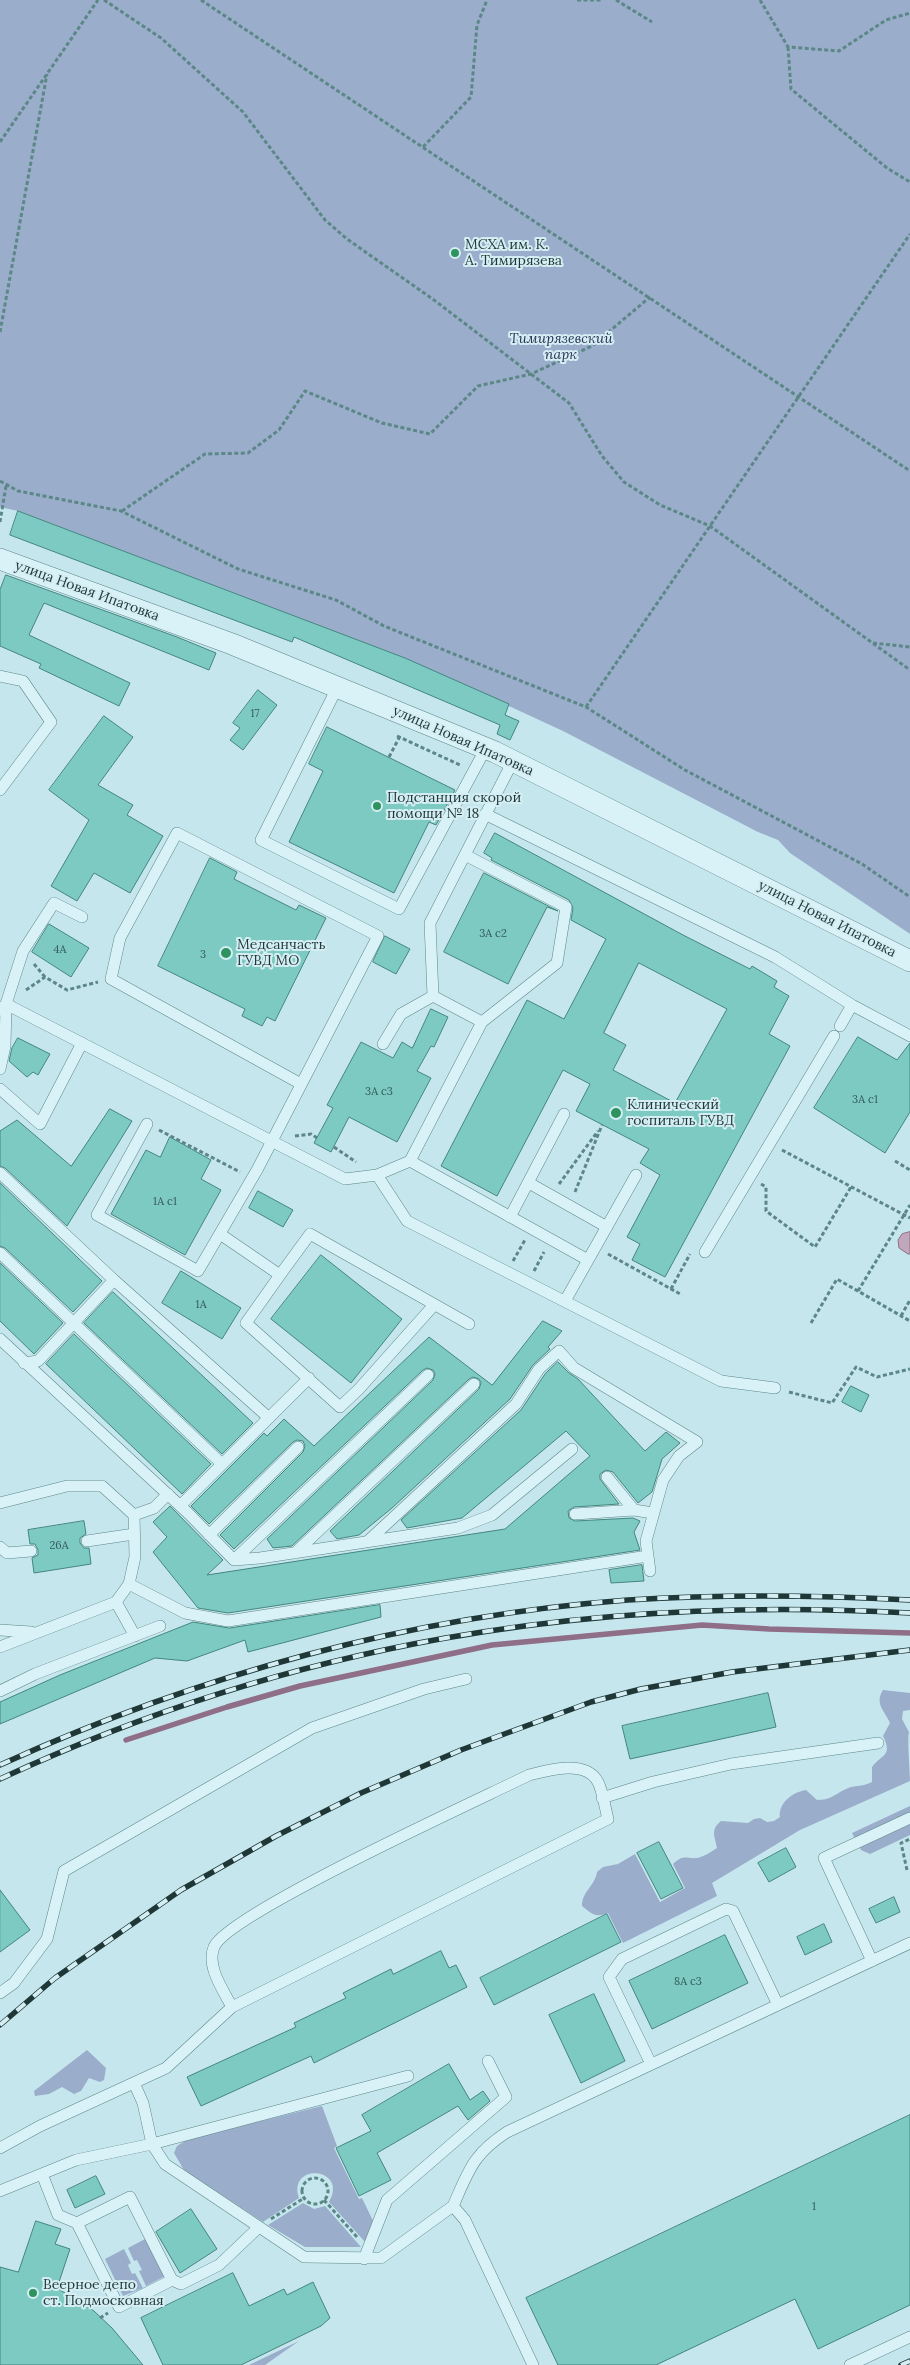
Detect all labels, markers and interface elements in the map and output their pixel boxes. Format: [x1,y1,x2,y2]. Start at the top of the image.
place label: МСХА им. К. А. Тимирязева [465,237,562,270]
marker: МСХА им. К. А. Тимирязева [449,247,461,259]
park label: Тимирязевский парк [510,331,612,364]
street label: улица Новая Ипатовка [12,557,162,625]
street label: улица Новая Ипатовка [390,702,536,780]
house number: 17 [250,707,260,721]
place label: Подстанция скорой помощи № 18 [387,790,521,822]
marker: Подстанция скорой помощи № 18 [371,800,383,812]
street label: улица Новая Ипатовка [755,877,899,961]
house number: 3А с2 [479,927,507,941]
place label: Медсанчасть ГУВД МО [237,937,326,970]
house number: 4А [54,943,66,957]
marker: Медсанчасть ГУВД МО [219,946,233,960]
house number: 3 [200,948,206,962]
house number: 3А с3 [365,1085,393,1099]
house number: 3А с1 [852,1093,878,1107]
place label: Клинический госпиталь ГУВД [627,1097,734,1130]
marker: Клинический госпиталь ГУВД [609,1106,623,1120]
house number: 1А с1 [153,1195,177,1209]
house number: 1А [195,1298,207,1312]
house number: 26А [49,1539,69,1553]
house number: 8А с3 [674,1975,702,1989]
house number: 1 [812,2200,816,2214]
place label: Веерное депо ст. Подмосковная [43,2277,164,2310]
marker: Веерное депо ст. Подмосковная [27,2287,39,2299]

